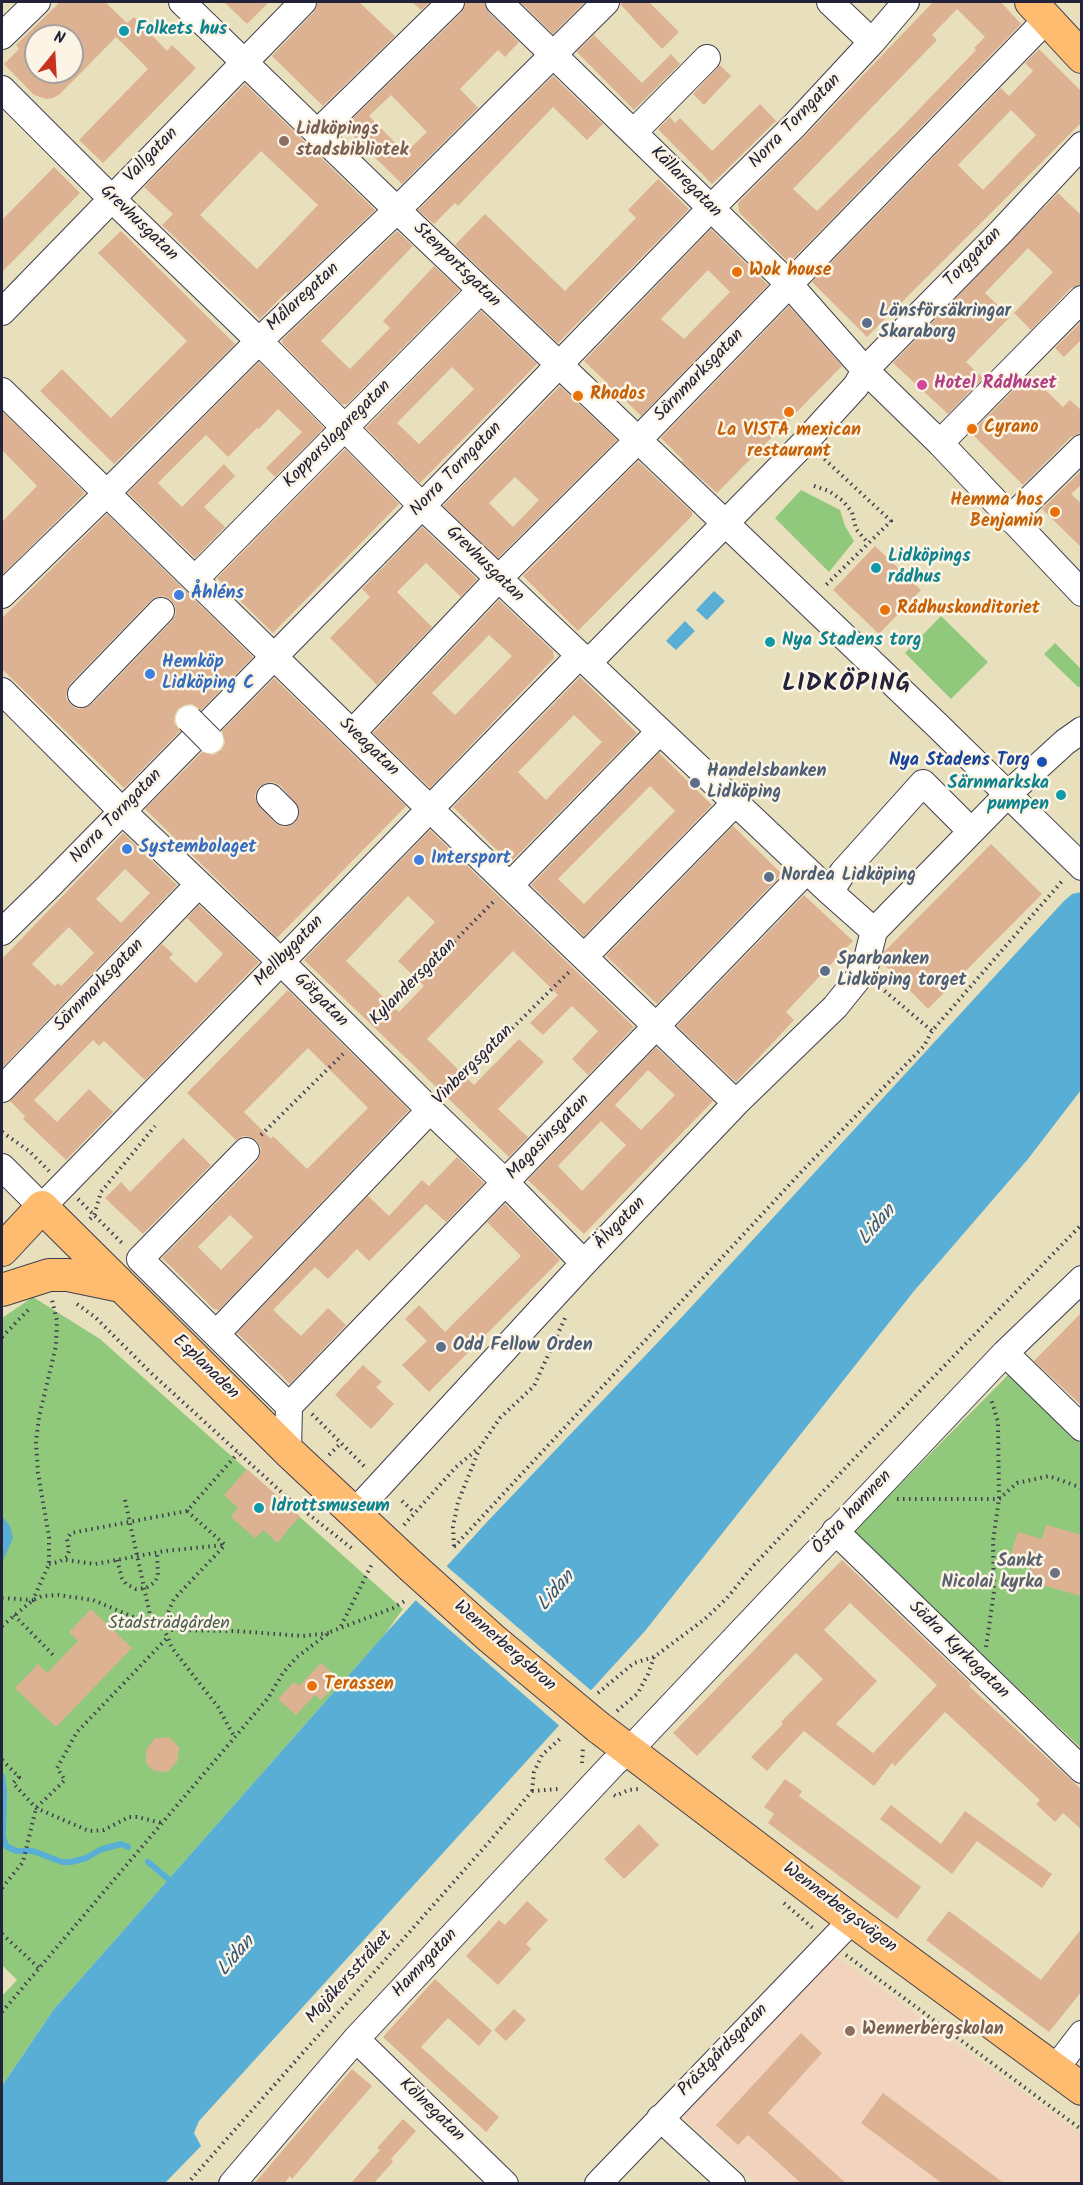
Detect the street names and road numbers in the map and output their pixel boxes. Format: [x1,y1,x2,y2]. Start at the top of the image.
street label: Norra Torngatan [745,70,847,174]
street label: Vallgatan [120,124,184,188]
street label: Källaregatan [645,143,725,223]
street label: Grevhusgatan [94,181,182,267]
street label: Stenportsgatan [408,219,504,313]
street label: Torggatan [940,224,1008,292]
street label: Målaregatan [263,259,345,337]
street label: Särnmarksgatan [650,325,750,427]
street label: Kopparslagaregatan [279,376,397,494]
street label: Norra Torngatan [406,418,508,522]
street label: Grevhusgatan [440,522,528,608]
street label: Sveagatan [333,714,403,782]
street label: Norra Torngatan [66,765,168,869]
street label: Mellbygatan [251,912,329,992]
street label: Särnmarksgatan [50,935,150,1037]
street label: Kylandersgatan [366,935,462,1031]
street label: Götgatan [288,969,352,1033]
street label: Vinbergsgatan [429,1021,519,1111]
street label: Magasinsgatan [503,1091,595,1185]
street label: Älvgatan [591,1193,651,1255]
street label: Esplanaden [167,1331,243,1405]
street label: Östra hamnen [809,1467,897,1559]
street label: Wennerbergsbron [448,1597,560,1697]
street label: Södra Kyrkogatan [903,1597,1013,1705]
street label: Wennerbergsvägen [778,1859,900,1959]
street label: Hamngatan [389,1925,463,2003]
street label: Majåkersstråket [302,1927,398,2029]
street label: Prästgårdsgatan [674,2000,774,2102]
street label: Kölnegatan [394,2074,468,2148]

